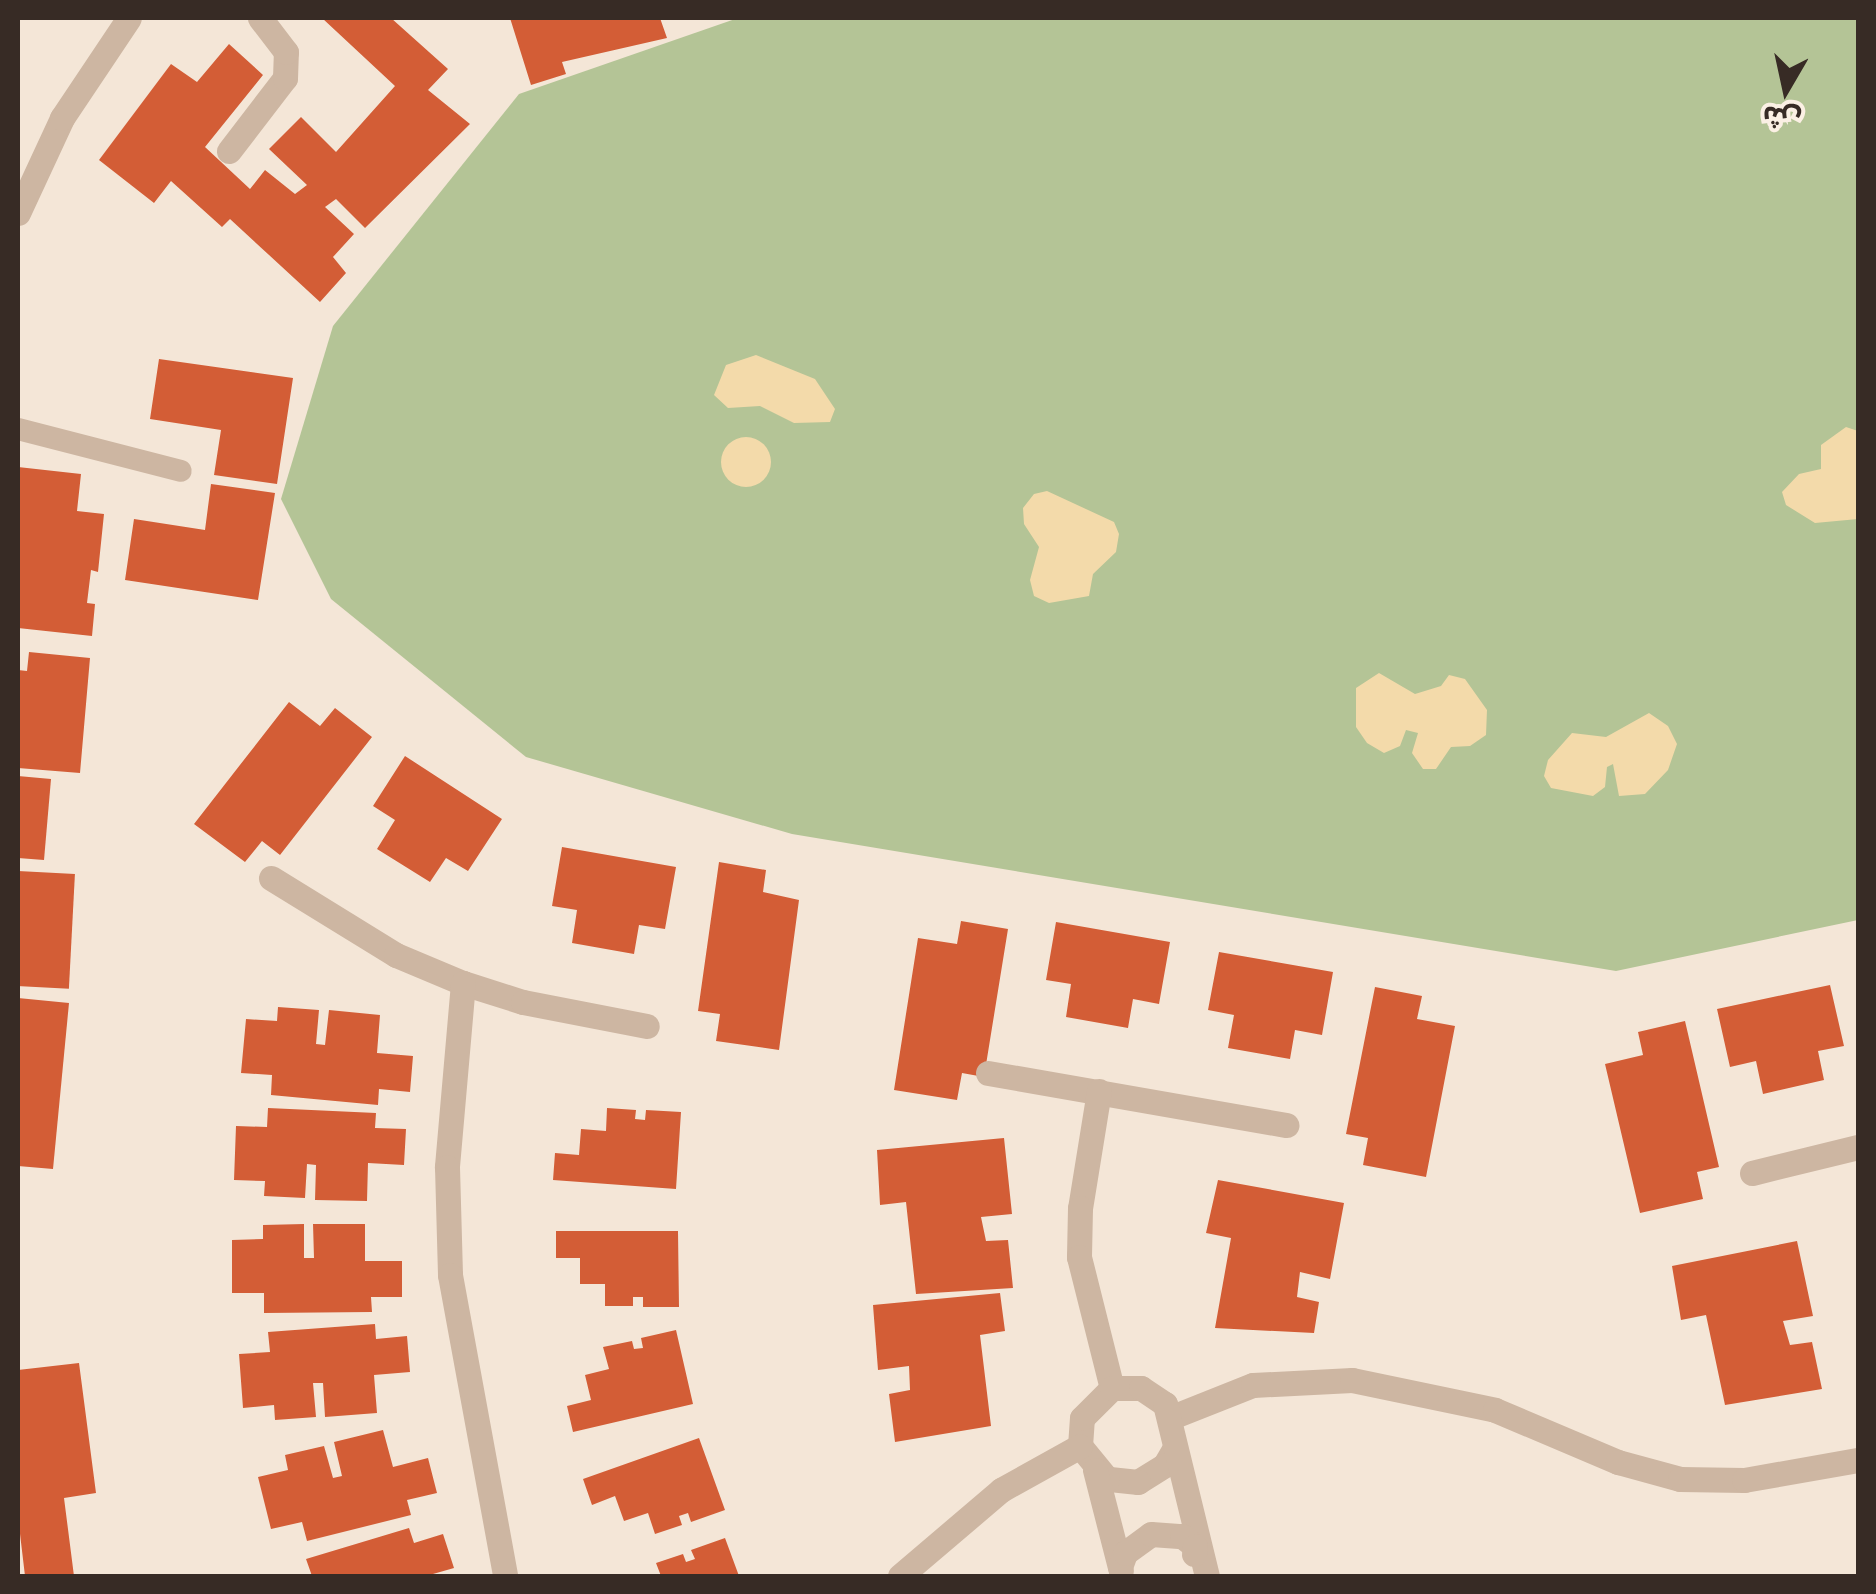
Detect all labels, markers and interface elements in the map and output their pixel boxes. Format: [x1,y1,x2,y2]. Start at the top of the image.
north arrow [1736,40,1836,140]
text: ش [1760,100,1803,139]

